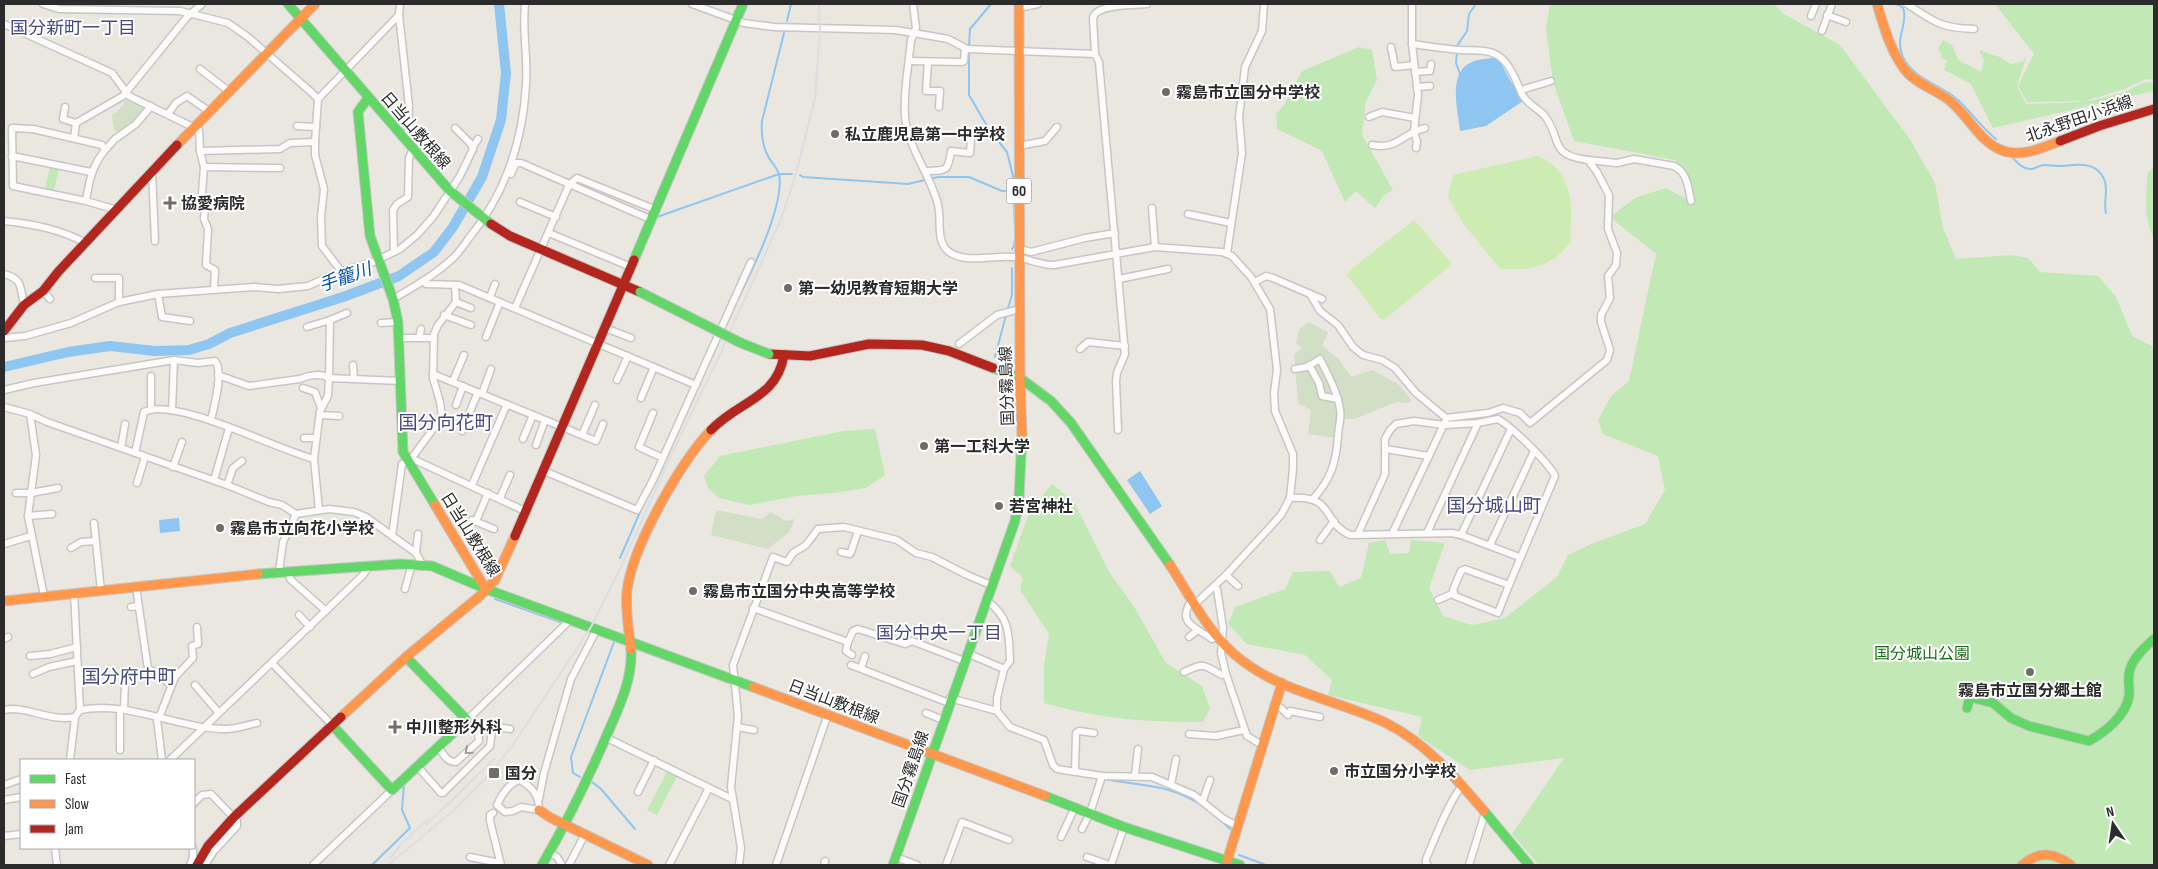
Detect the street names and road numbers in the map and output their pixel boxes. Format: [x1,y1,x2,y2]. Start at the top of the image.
street label: 日当山敷根線 [376,89,454,173]
street label: 北永野田小浜線 [2023,92,2136,147]
road number: 60 [1006,178,1032,204]
street label: 国分霧島線 [997,346,1018,426]
street label: 日当山敷根線 [436,489,503,581]
street label: 日当山敷根線 [785,676,882,728]
street label: 国分霧島線 [889,729,933,810]

